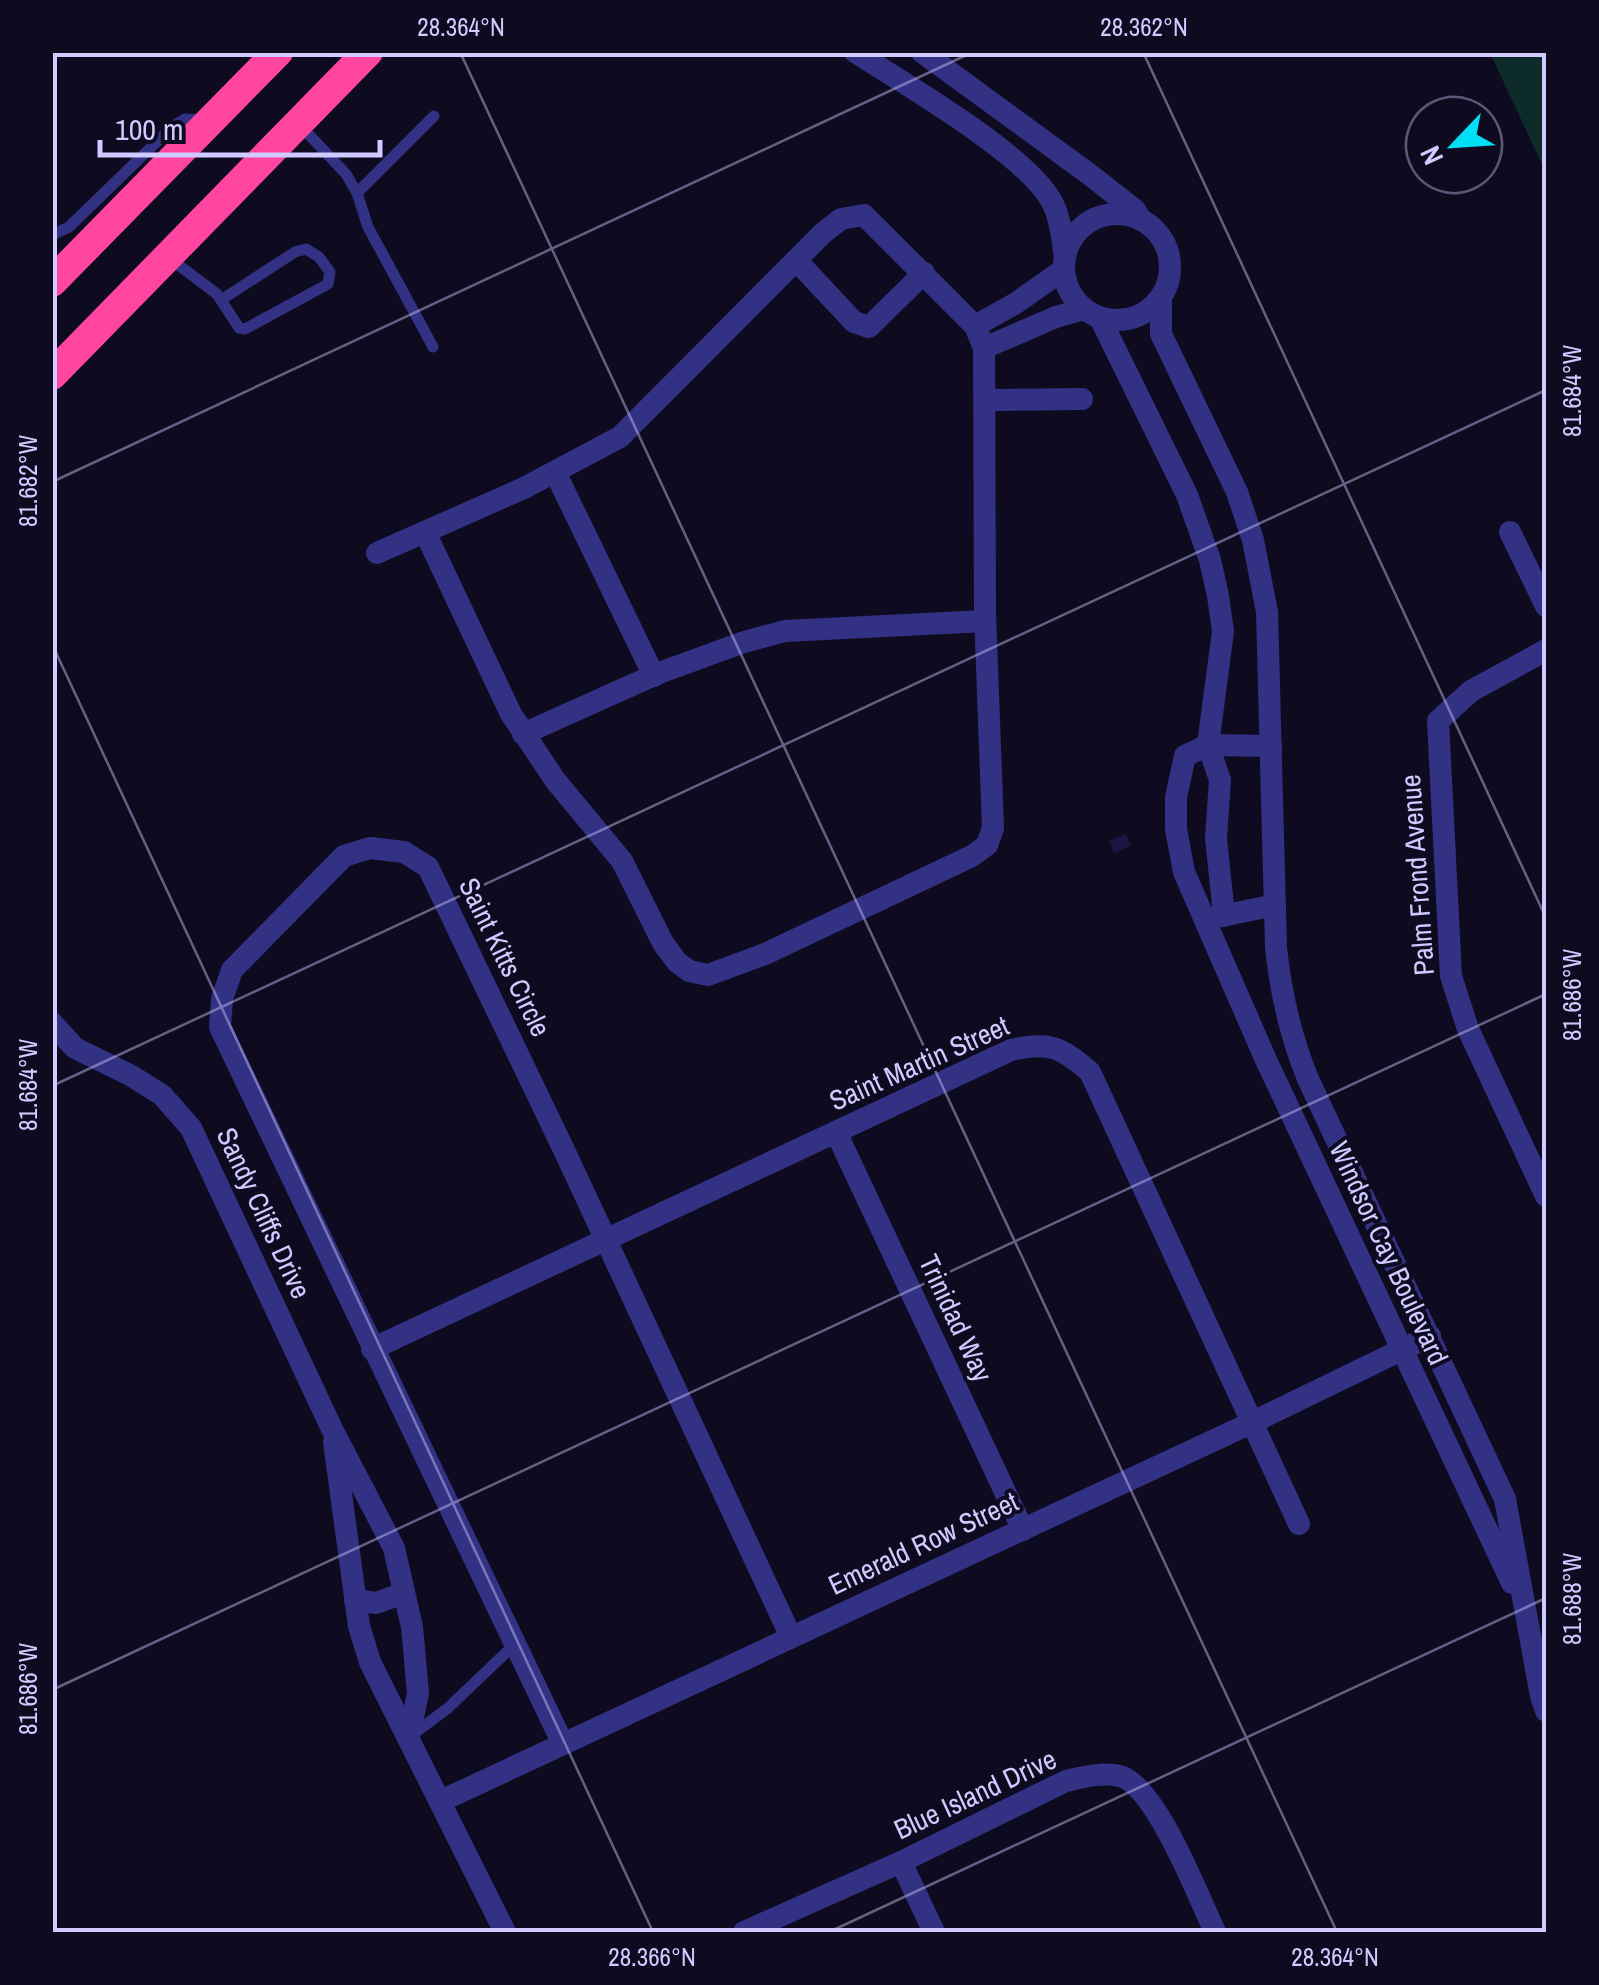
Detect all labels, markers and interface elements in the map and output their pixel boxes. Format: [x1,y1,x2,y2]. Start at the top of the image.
text: 28.364°N [417,10,505,44]
text: 28.362°N [1100,10,1188,44]
scale bar [100,95,380,157]
north arrow [1404,95,1504,195]
text: 100 m [115,109,183,149]
text: N [1411,140,1452,171]
text: 81.684°W [1555,344,1589,437]
text: 81.682°W [11,434,45,527]
street label: Palm Frond Avenue [1391,773,1443,977]
street label: Saint Kitts Circle [450,871,560,1043]
text: 81.686°W [1555,948,1589,1041]
street label: Saint Martin Street [823,1006,1015,1120]
text: 81.684°W [11,1038,45,1131]
street label: Sandy Cliffs Drive [208,1121,320,1305]
street label: Windsor Cay Boulevard [1321,1135,1457,1371]
street label: Trinidad Way [910,1248,1002,1388]
street label: Emerald Row Street [822,1482,1024,1604]
text: 81.688°W [1555,1552,1589,1645]
text: 81.686°W [11,1642,45,1735]
street label: Blue Island Drive [888,1740,1062,1848]
text: 28.366°N [608,1940,696,1974]
text: 28.364°N [1291,1940,1379,1974]

